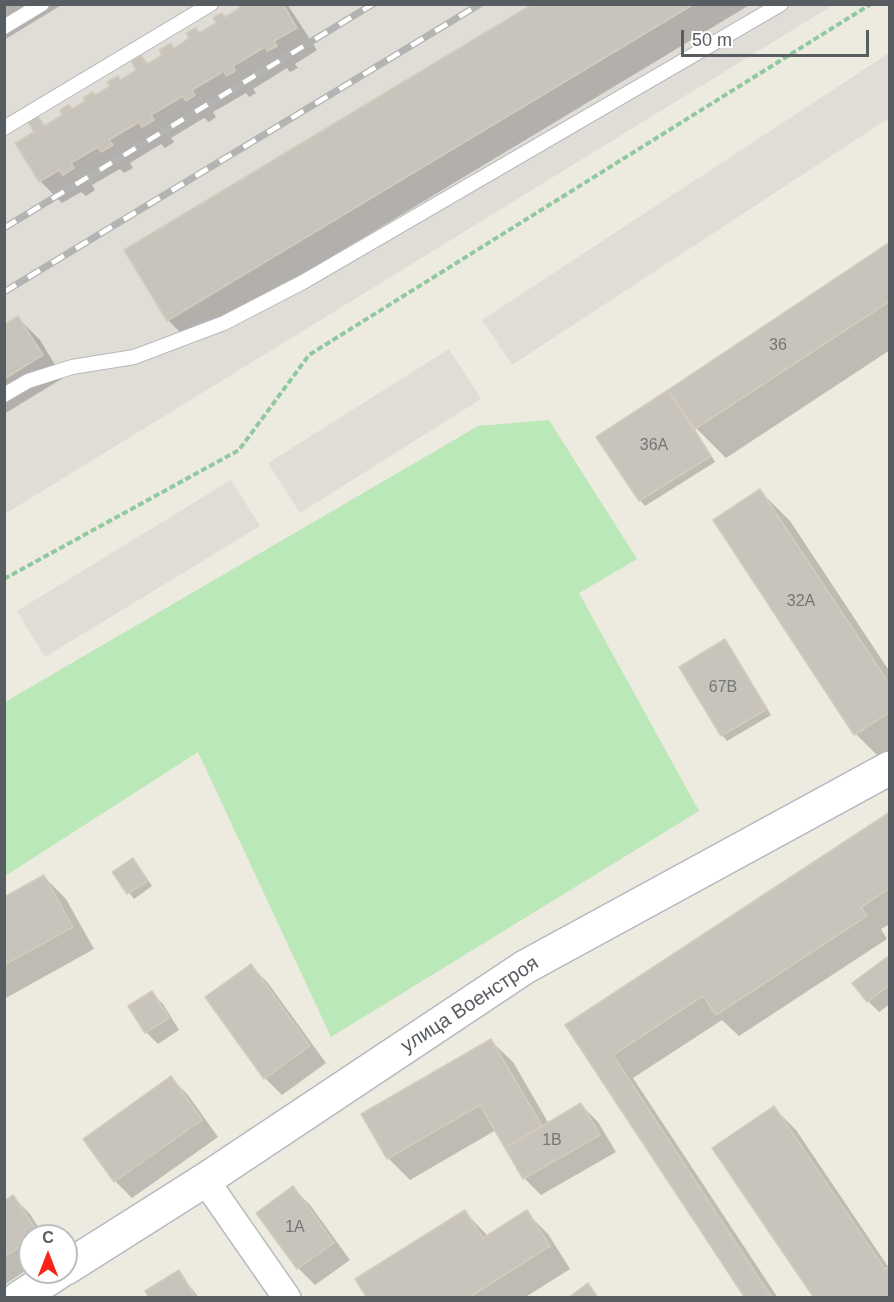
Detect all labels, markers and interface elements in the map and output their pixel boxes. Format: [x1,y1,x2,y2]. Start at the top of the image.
scale bar [684,18,872,56]
text: 50 m [692,30,732,50]
house number: 36 [769,336,787,356]
house number: 36А [640,436,668,456]
house number: 32А [787,592,815,612]
house number: 67В [709,678,737,698]
street label: улица Военстроя [397,952,543,1058]
house number: 1В [542,1131,562,1151]
house number: 1А [285,1218,305,1238]
north arrow [18,1224,78,1284]
text: С [42,1229,54,1246]

